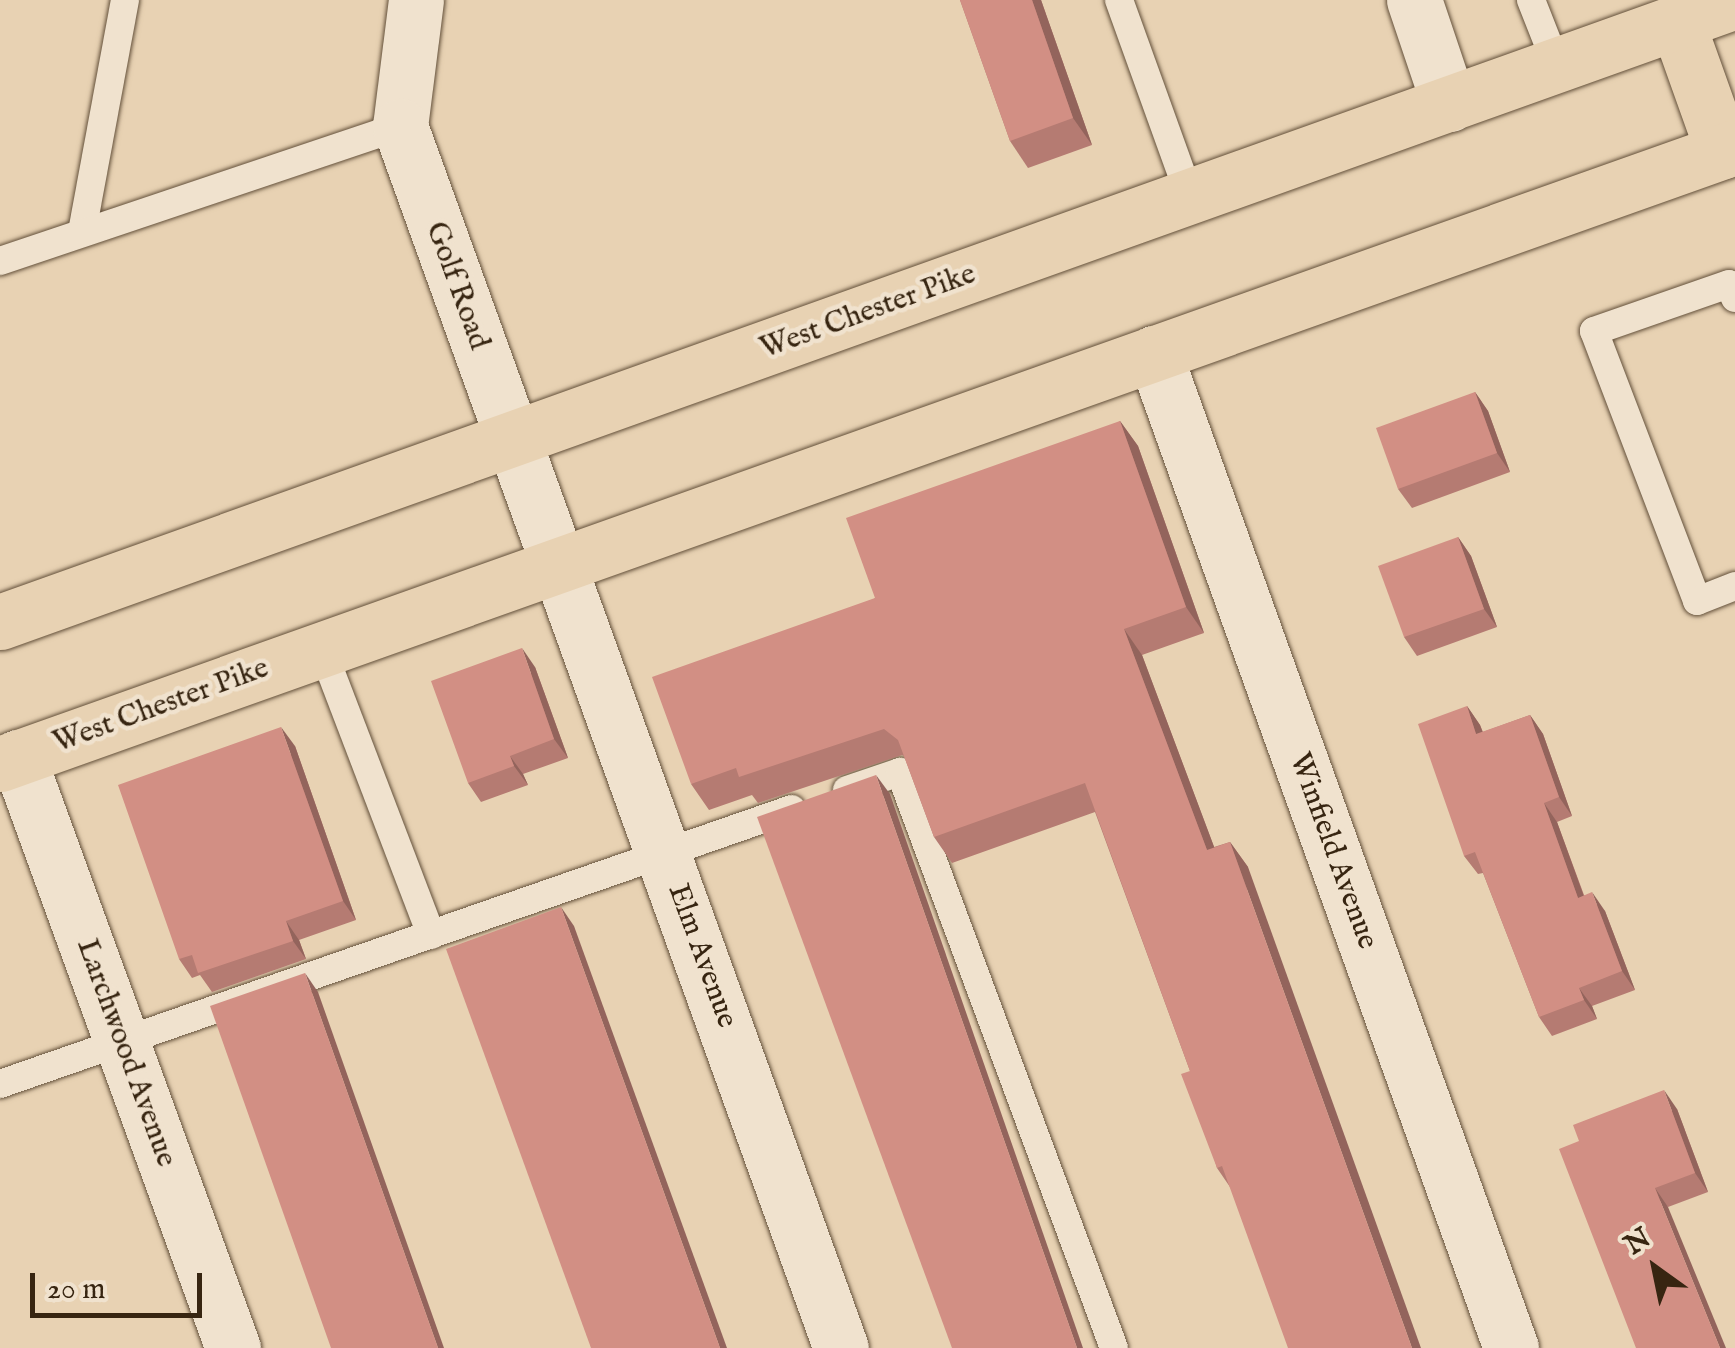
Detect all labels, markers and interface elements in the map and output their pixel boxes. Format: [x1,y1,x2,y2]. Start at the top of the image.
street label: Golf Road [417,217,497,355]
street label: West Chester Pike [755,256,981,368]
street label: West Chester Pike [48,650,274,762]
street label: Winfield Avenue [1281,748,1385,954]
street label: Elm Avenue [659,879,745,1033]
street label: Larchwood Avenue [68,934,184,1172]
north arrow [1605,1218,1705,1318]
text: N [1619,1221,1658,1264]
scale bar [35,1253,208,1315]
text: 20 m [47,1271,106,1309]

